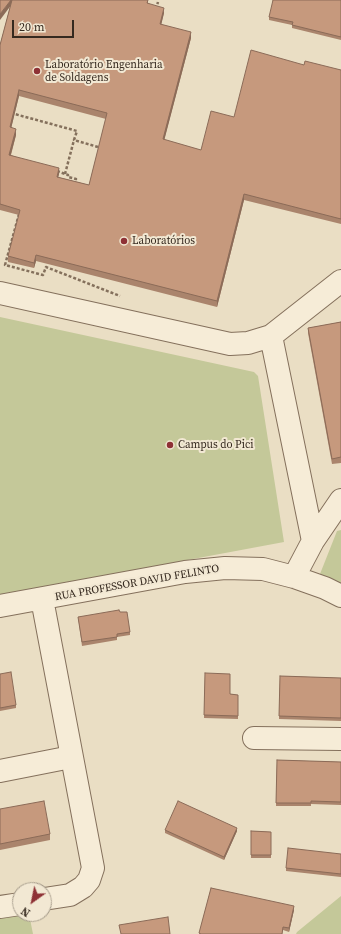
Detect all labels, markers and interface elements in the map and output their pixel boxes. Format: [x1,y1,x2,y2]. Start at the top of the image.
scale bar [14,12,76,38]
text: 20 m [19,19,45,35]
place label: Laboratório Engenharia de Soldagens [45,58,163,84]
marker: Laboratório Engenharia de Soldagens [32,66,42,76]
place label: Laboratórios [132,234,195,248]
marker: Laboratórios [119,236,129,246]
place label: Campus do Pici [178,438,254,452]
marker: Campus do Pici [165,440,175,450]
street label: RUA PROFESSOR DAVID FELINTO [54,562,220,604]
north arrow [12,882,52,922]
text: N [18,903,33,920]

